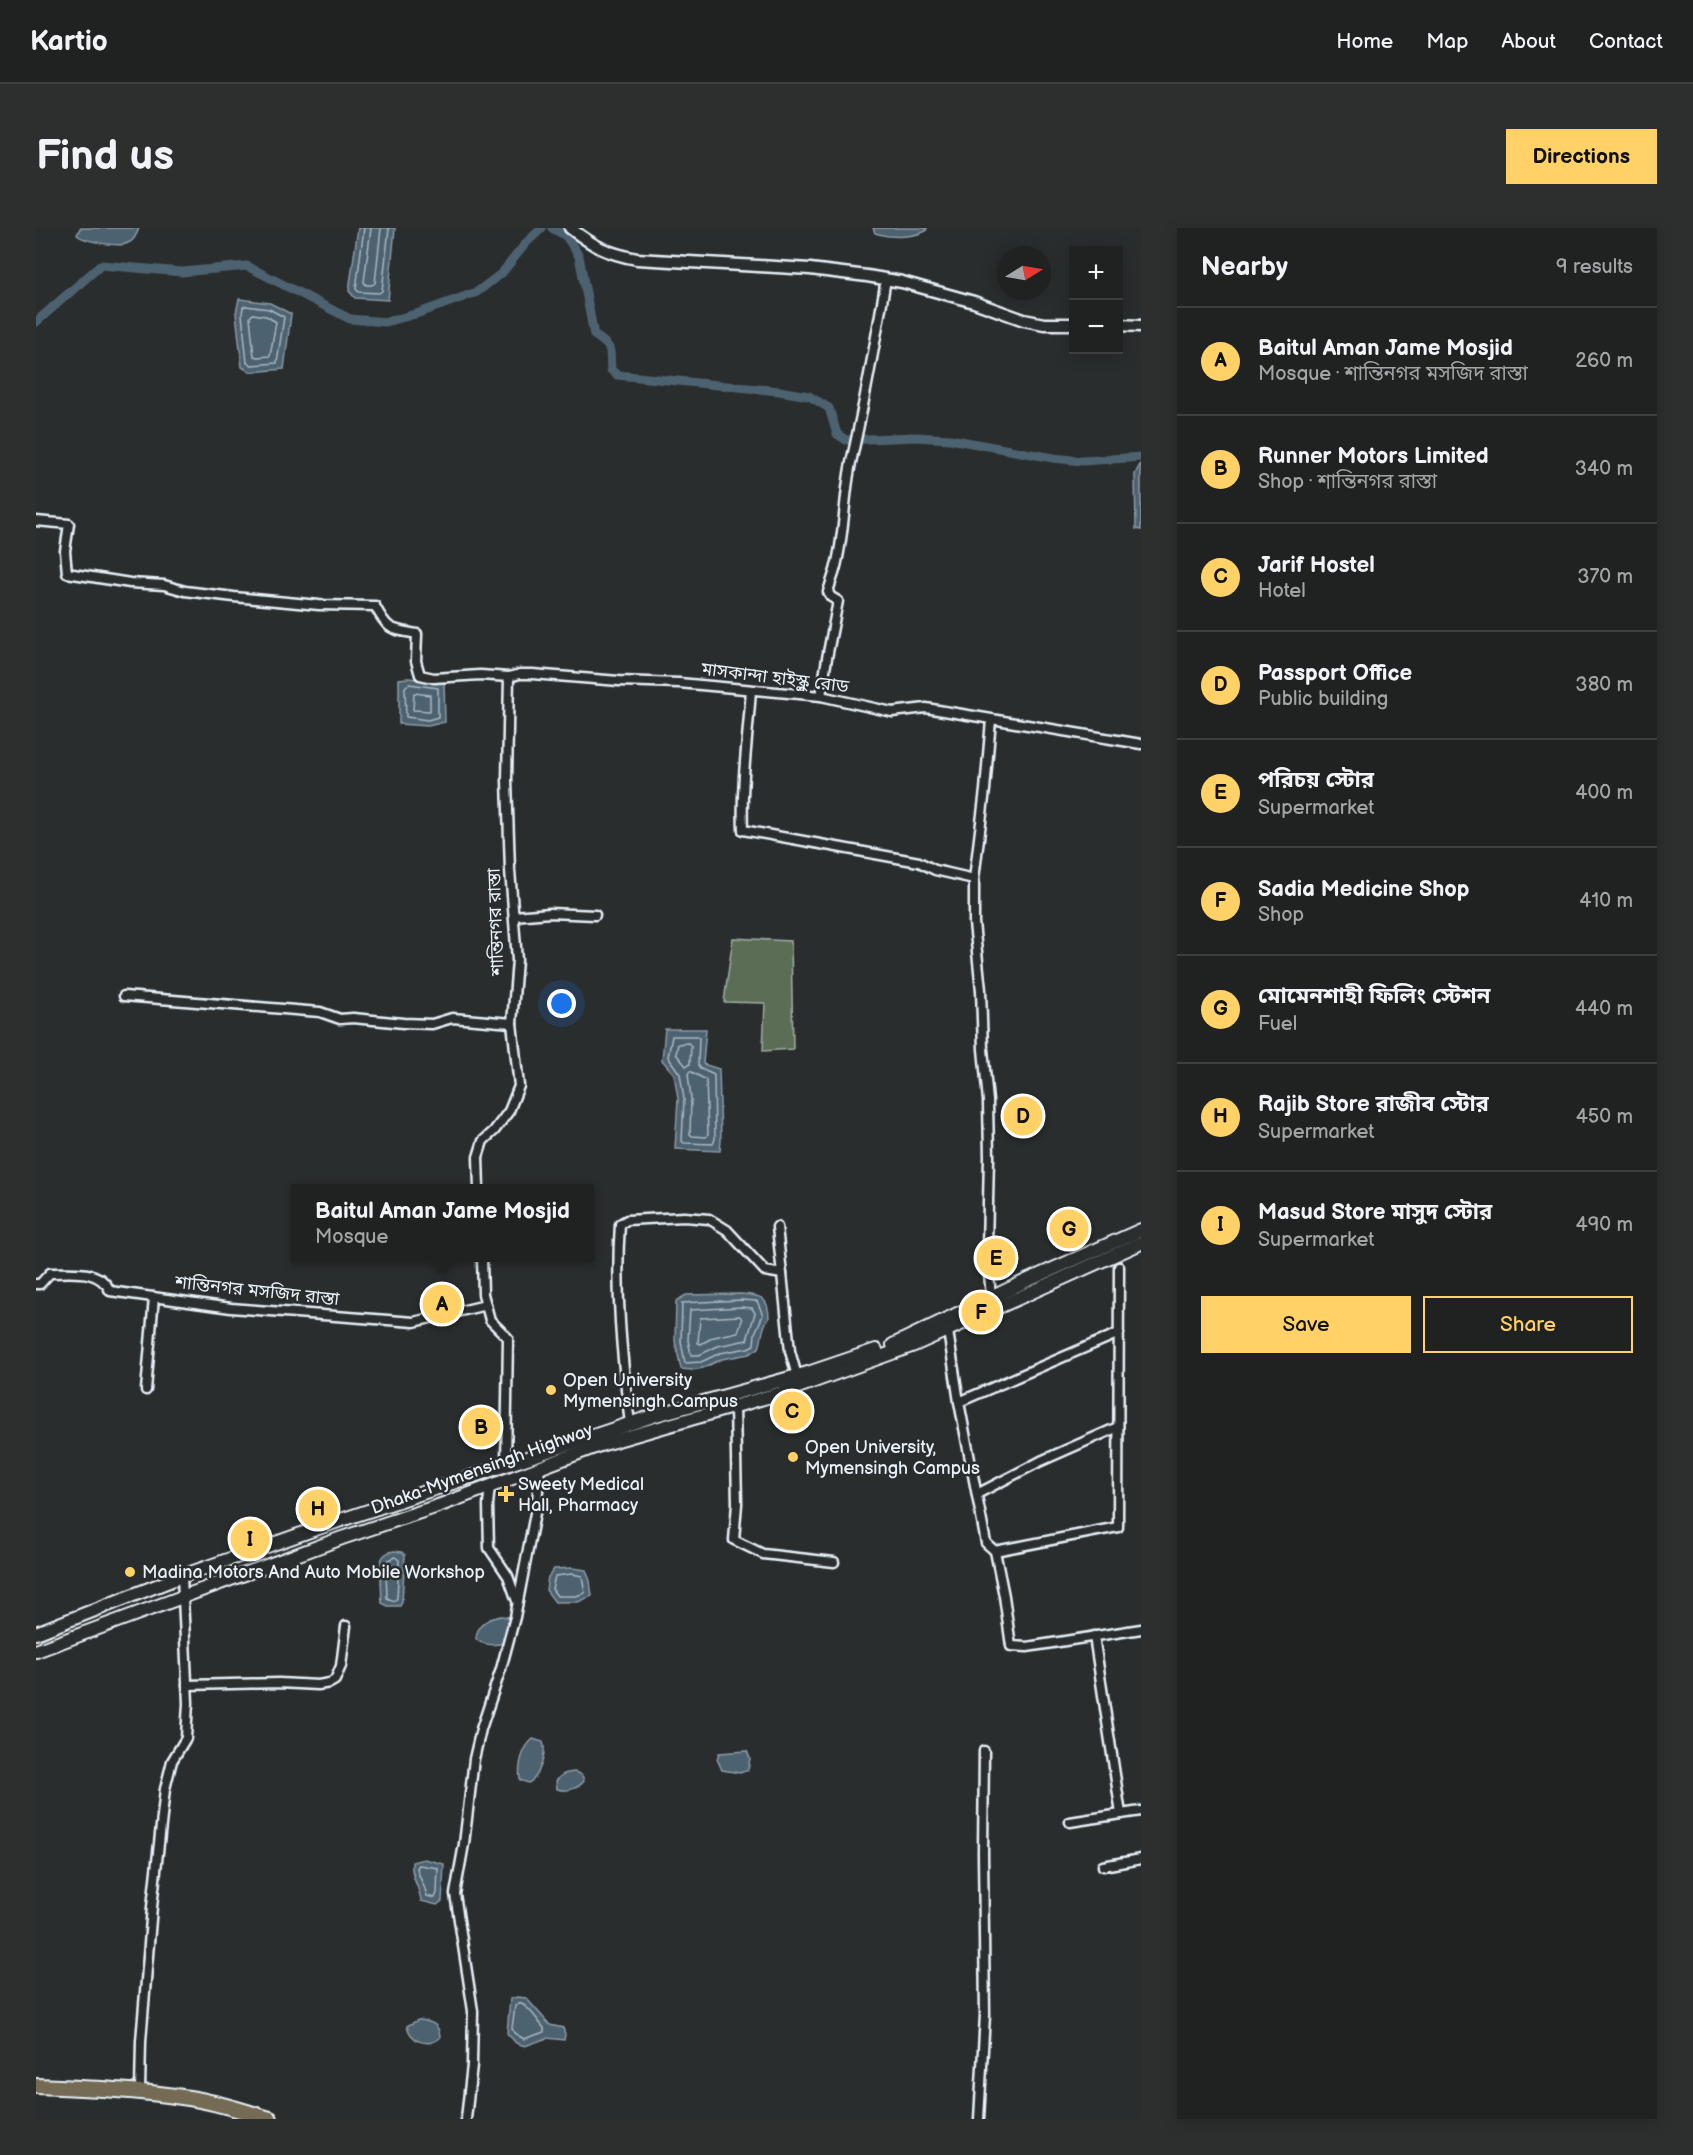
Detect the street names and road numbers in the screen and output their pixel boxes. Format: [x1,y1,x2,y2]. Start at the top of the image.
street label: মাসকান্দা হাইস্কুল রোড [699,658,850,698]
street label: শান্তিনগর রাস্তা [484,868,508,977]
street label: শান্তিনগর মসজিদ রাস্তা [173,1272,340,1310]
street label: Dhaka-Mymensingh Highway [368,1419,596,1519]

